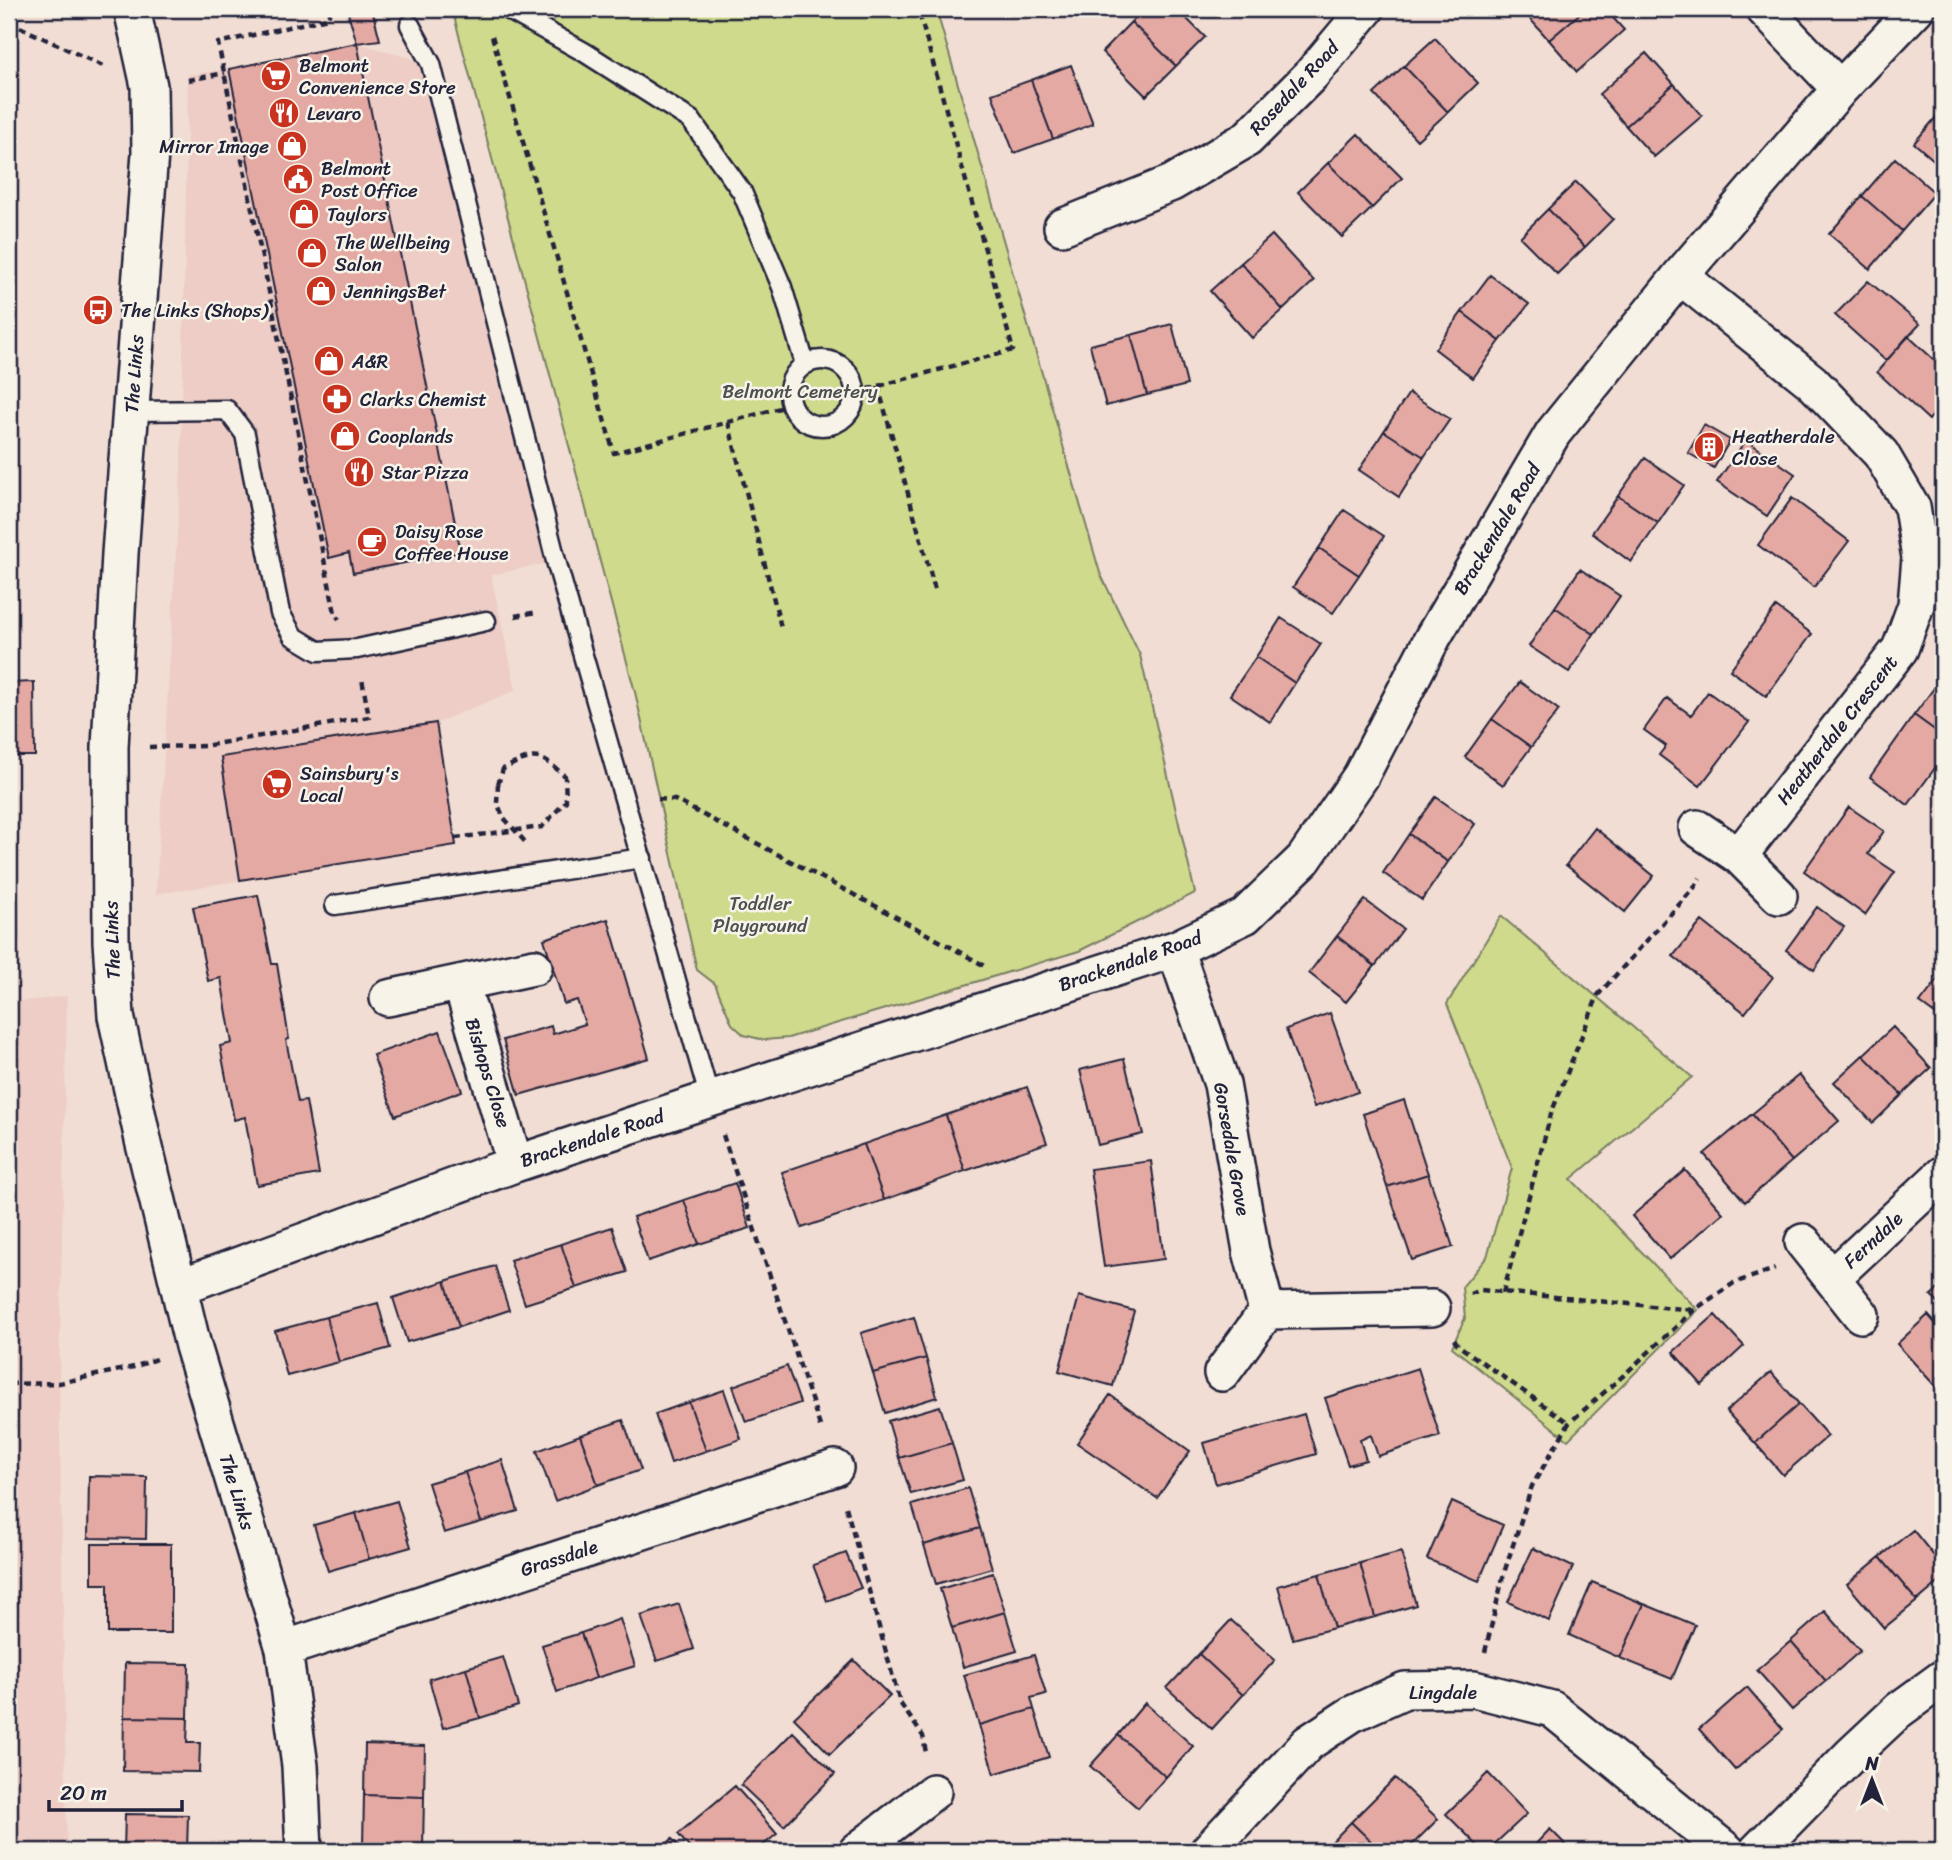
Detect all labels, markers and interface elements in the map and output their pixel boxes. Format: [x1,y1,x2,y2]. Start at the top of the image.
street label: Rosedale Road [1241,31,1348,143]
place label: Belmont Convenience Store [299,49,456,104]
supermarket icon: Belmont Convenience Store [259,59,293,93]
restaurant icon: Levaro [267,96,301,130]
place label: Levaro [307,97,361,130]
shop icon: Mirror Image [275,129,309,163]
place label: Mirror Image [159,130,269,163]
place label: Belmont Post Office [321,152,418,207]
public building icon: Belmont Post Office [281,162,315,196]
shop icon: Taylors [287,197,321,231]
place label: Taylors [327,198,387,231]
place label: The Wellbeing Salon [335,226,450,281]
shop icon: The Wellbeing Salon [295,236,329,270]
shop icon: JenningsBet [304,274,338,308]
place label: JenningsBet [343,275,447,308]
bus stop icon: The Links (Shops) [81,293,115,327]
place label: The Links (Shops) [121,294,269,327]
street label: The Links [115,334,153,414]
shop icon: A&R [312,344,346,378]
place label: A&R [351,345,389,378]
park label: Belmont Cemetery [722,375,878,408]
pharmacy icon: Clarks Chemist [320,382,354,416]
place label: Clarks Chemist [360,383,487,416]
shop icon: Cooplands [328,419,362,453]
place label: Cooplands [368,420,453,453]
place label: Heatherdale Close [1732,420,1835,475]
building icon: Heatherdale Close [1692,430,1726,464]
restaurant icon: Star Pizza [342,455,376,489]
street label: Brackendale Road [1444,455,1551,601]
place label: Star Pizza [382,456,469,489]
place label: Daisy Rose Coffee House [395,515,508,570]
cafe icon: Daisy Rose Coffee House [355,525,389,559]
street label: Heatherdale Crescent [1768,648,1906,812]
place label: Sainsbury's Local [300,757,399,812]
supermarket icon: Sainsbury's Local [260,767,294,801]
park label: Toddler Playground [713,887,809,942]
street label: The Links [94,900,130,980]
street label: Brackendale Road [1054,920,1208,1001]
street label: Bishops Close [456,1014,520,1132]
street label: Gorsedale Grove [1204,1080,1260,1218]
street label: Brackendale Road [516,1099,670,1177]
street label: Ferndale [1835,1203,1911,1277]
street label: The Links [210,1450,264,1535]
street label: Grassdale [516,1530,602,1586]
street label: Lingdale [1409,1676,1477,1709]
north arrow [1836,1744,1906,1814]
text: N [1864,1747,1879,1780]
scale bar [49,1769,182,1813]
text: 20 m [60,1774,107,1812]

